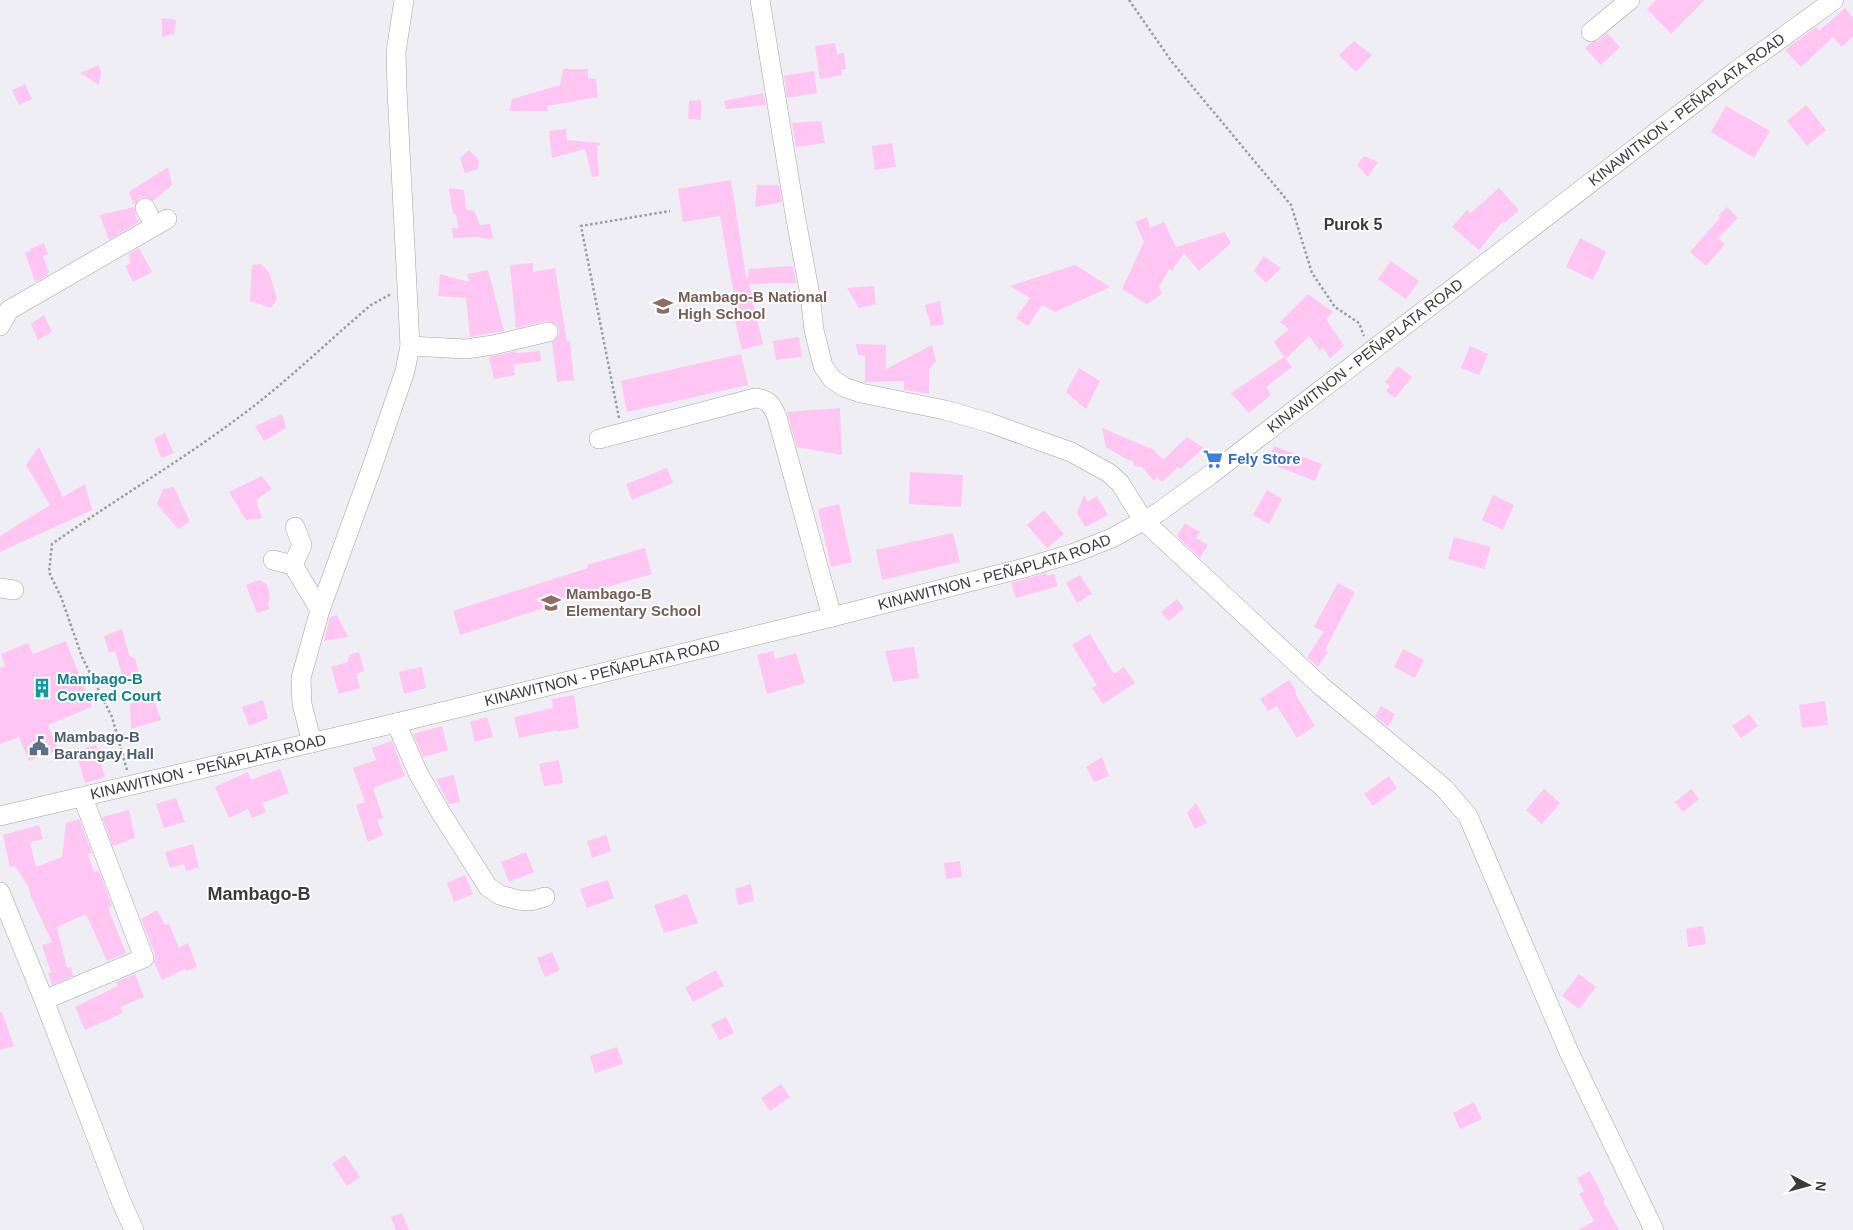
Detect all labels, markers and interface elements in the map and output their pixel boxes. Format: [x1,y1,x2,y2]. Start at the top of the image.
street label: KINAWITNON - PEÑAPLATA ROAD [1585,29,1788,189]
district label: Purok 5 [1324,216,1382,233]
street label: KINAWITNON - PEÑAPLATA ROAD [1264,275,1466,436]
place label: Mambago-B National High School [678,288,827,322]
school or university icon: Mambago-B National High School [652,295,674,317]
supermarket icon: Fely Store [1202,448,1224,470]
place label: Fely Store [1228,450,1301,467]
street label: KINAWITNON - PEÑAPLATA ROAD [876,530,1113,613]
place label: Mambago-B Elementary School [566,585,701,619]
school or university icon: Mambago-B Elementary School [540,592,562,614]
street label: KINAWITNON - PEÑAPLATA ROAD [483,636,722,709]
place label: Mambago-B Covered Court [57,670,161,704]
building icon: Mambago-B Covered Court [31,677,53,699]
place label: Mambago-B Barangay Hall [54,728,154,762]
street label: KINAWITNON - PEÑAPLATA ROAD [89,731,328,802]
public building icon: Mambago-B Barangay Hall [28,735,50,757]
district label: Mambago-B [208,884,311,904]
north arrow [1783,1160,1833,1210]
text: N [1812,1180,1829,1192]

